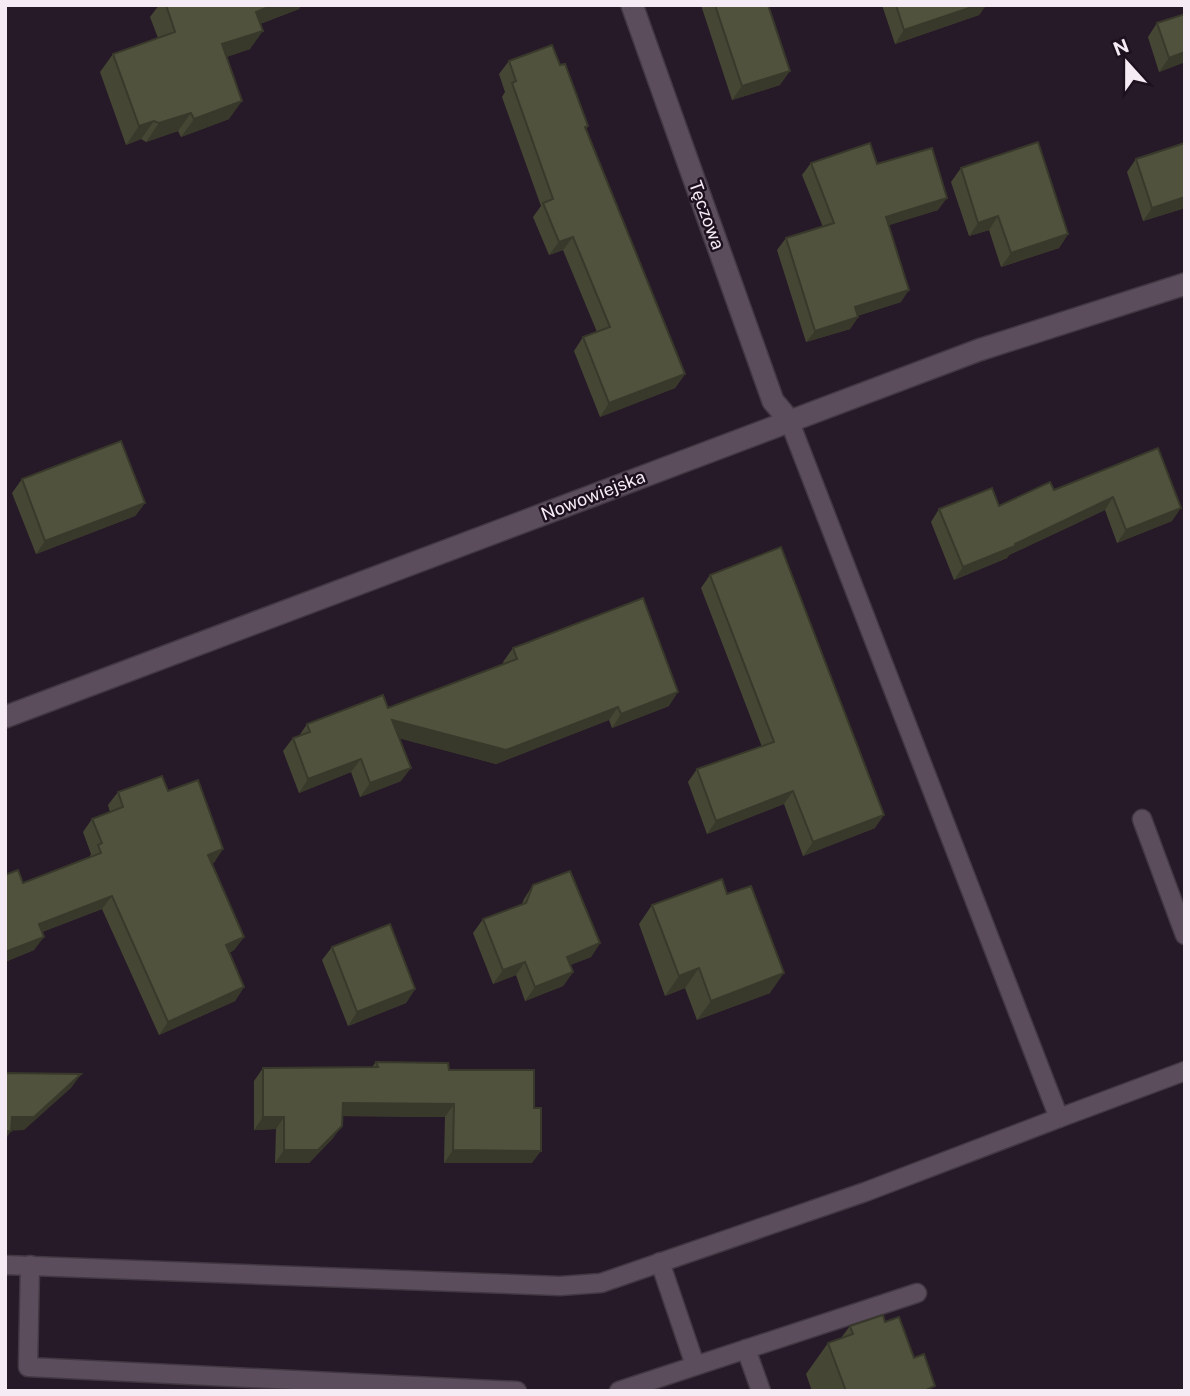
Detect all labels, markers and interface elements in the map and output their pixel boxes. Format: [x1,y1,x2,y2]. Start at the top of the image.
north arrow [1092,28,1162,98]
text: N [1110,34,1132,60]
street label: Tęczowa [685,178,729,252]
street label: Nowowiejska [538,466,648,524]

